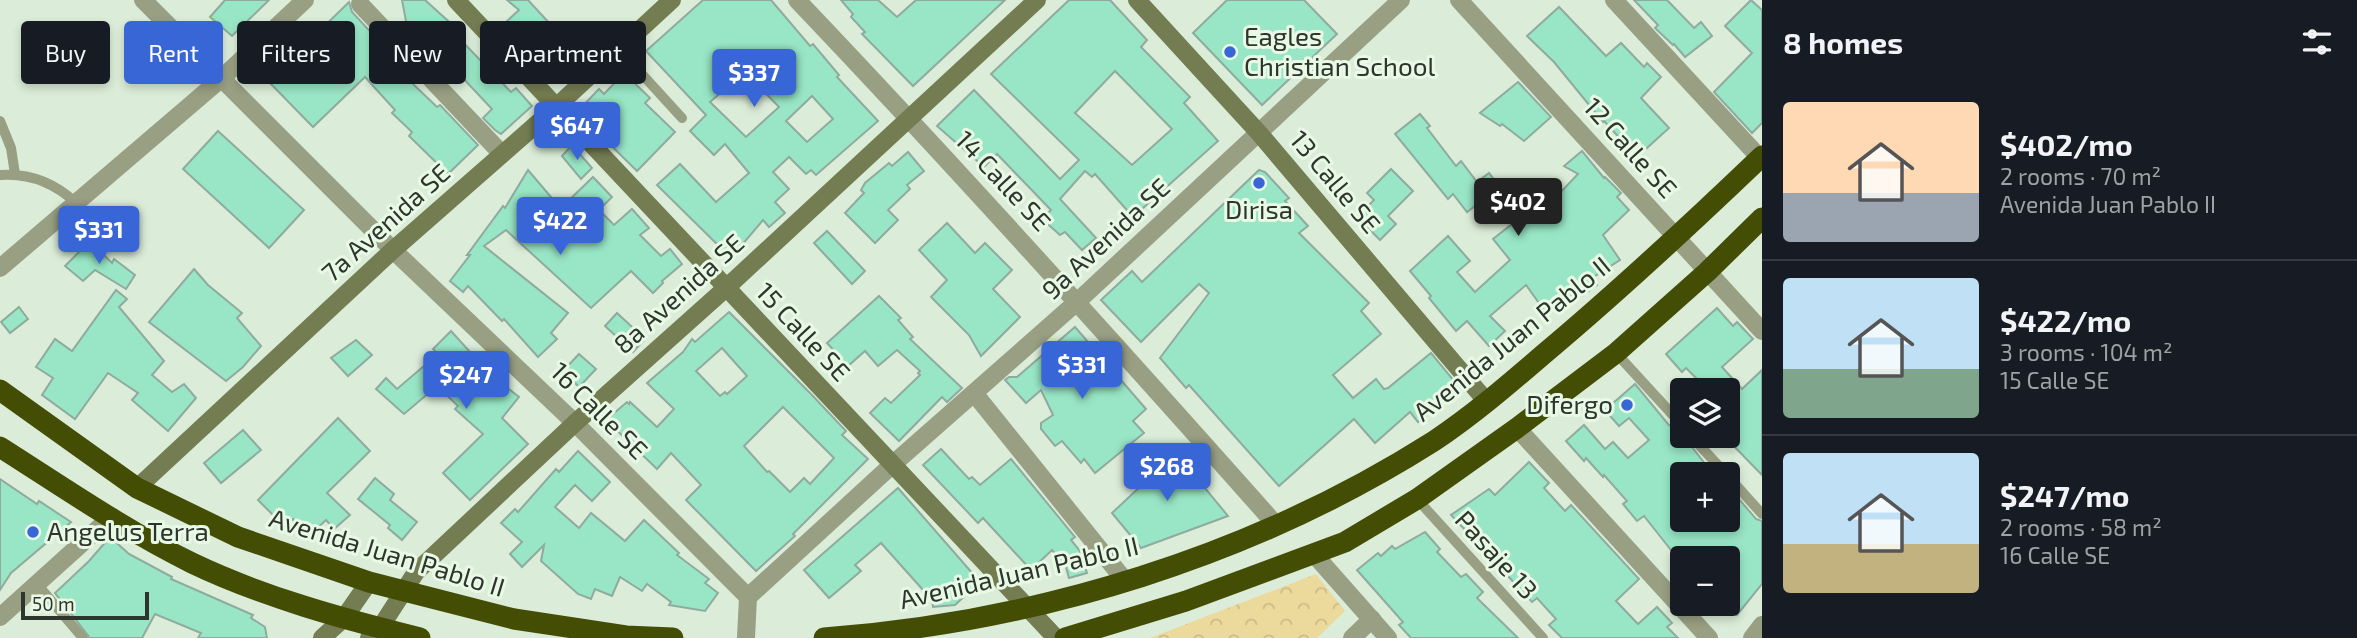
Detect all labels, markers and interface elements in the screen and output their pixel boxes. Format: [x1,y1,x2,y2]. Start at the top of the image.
place label: Eagles Christian School [1244,20,1435,81]
chip: Buy [21,21,110,84]
chip: Rent [124,21,223,84]
chip: Filters [237,21,355,84]
chip: New [369,21,466,84]
chip: Apartment [480,21,646,84]
icon: filters [2298,23,2336,61]
text: 8 homes [1783,24,1903,60]
marker: Eagles Christian School [1222,44,1238,60]
pin: $337 [713,50,795,109]
text: $337 [728,58,780,86]
street label: 12 Calle SE [1578,90,1684,204]
pin: $647 [536,102,618,162]
text: $647 [550,111,604,139]
street label: 14 Calle SE [950,123,1058,236]
street label: 13 Calle SE [1284,124,1388,239]
text: $402/mo [2000,126,2133,162]
icon: home [1839,130,1923,214]
street label: 7a Avenida SE [315,156,455,287]
text: 2 rooms · 70 m² [2000,162,2161,190]
street label: 9a Avenida SE [1035,171,1175,305]
marker: Dirisa [1251,175,1267,191]
pin: $402 [1477,178,1559,238]
text: $402 [1490,187,1546,215]
text: Avenida Juan Pablo II [2000,190,2216,218]
place label: Dirisa [1225,193,1293,224]
pin: $422 [519,198,601,257]
pin: $331 [58,206,140,266]
text: $422 [533,206,587,234]
text: $331 [74,215,124,243]
street label: 8a Avenida SE [607,226,749,359]
street label: Avenida Juan Pablo II [1406,249,1616,427]
street label: 15 Calle SE [751,275,858,387]
text: $422/mo [2000,302,2131,338]
icon: home [1839,306,1923,390]
text: 3 rooms · 104 m² [2000,338,2172,366]
pin: $331 [1041,342,1123,401]
text: $331 [1057,350,1107,378]
pin: $247 [425,352,507,411]
street label: 16 Calle SE [545,355,655,465]
text: $247 [439,360,493,388]
text: 15 Calle SE [2000,366,2109,394]
map controls [1670,378,1740,616]
button: layers [1670,378,1740,448]
place label: Difergo [1526,388,1613,419]
marker: Difergo [1619,397,1635,413]
pin: $268 [1126,444,1208,503]
text: $268 [1140,452,1194,480]
button: + [1670,462,1740,532]
text: $247/mo [2000,477,2130,513]
icon: home [1839,481,1923,565]
street label: Avenida Juan Pablo II [266,501,509,602]
street label: Pasaje 13 [1449,503,1545,605]
text: 2 rooms · 58 m² [2000,513,2162,541]
place label: Angelus Terra [47,515,209,546]
marker: Angelus Terra [25,524,41,540]
street label: Avenida Juan Pablo II [896,529,1141,614]
text: 16 Calle SE [2000,541,2110,569]
button: − [1670,546,1740,616]
scale bar [21,589,149,621]
text: 50 m [32,592,75,615]

